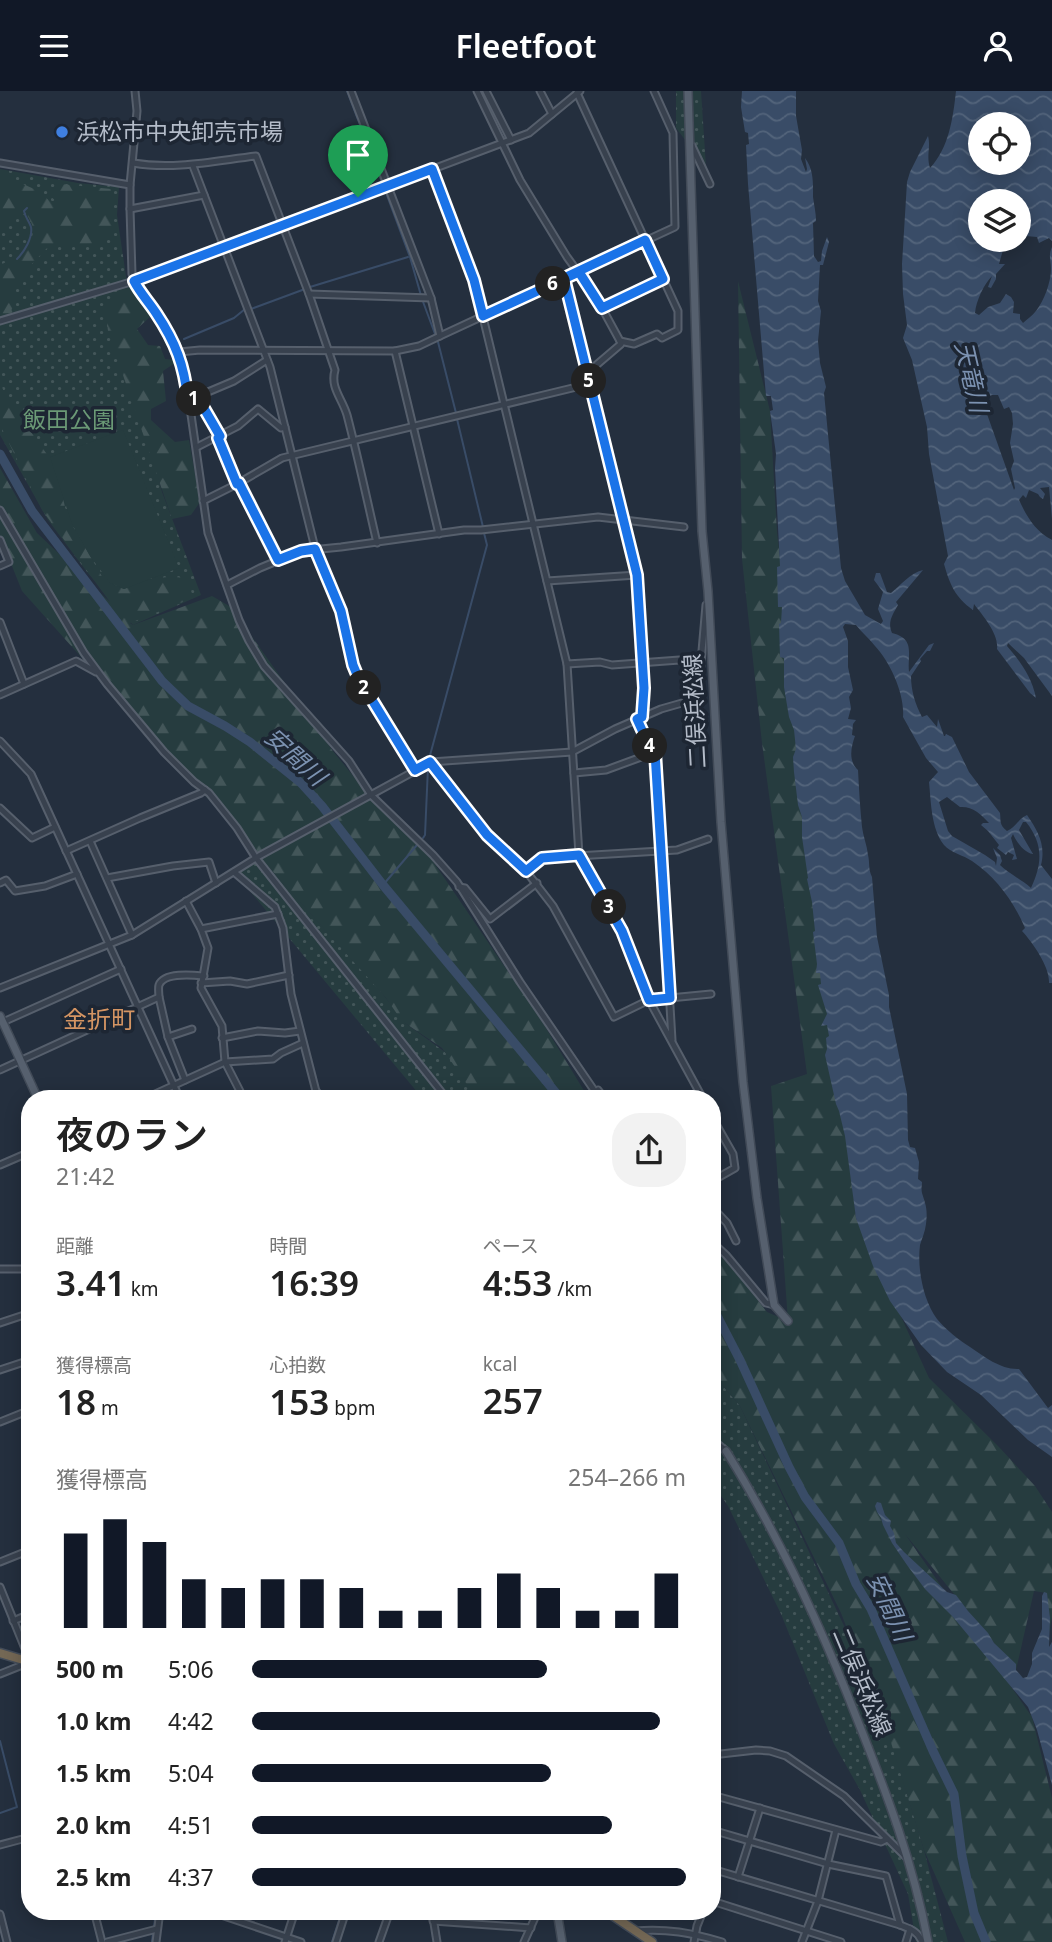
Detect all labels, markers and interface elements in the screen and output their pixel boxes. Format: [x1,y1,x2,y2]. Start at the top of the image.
text: Fleetfoot [455,24,597,67]
icon: menu [35,27,73,65]
icon: person [979,27,1017,65]
map controls [968,112,1031,252]
button: locate [968,112,1031,175]
place label: 浜松市中央卸売市場 [76,115,283,147]
marker: 浜松市中央卸売市場 [54,124,70,140]
pin [328,125,388,197]
icon: arrive [339,136,377,174]
button: layers [968,189,1031,252]
pin: 6 [536,267,570,301]
text: 6 [547,270,558,296]
water label: 天竜川 [948,338,997,418]
pin: 5 [572,363,606,399]
text: 5 [583,367,594,393]
pin: 1 [176,381,212,417]
text: 1 [188,385,199,411]
park label: 飯田公園 [23,403,115,435]
street label: 二俣浜松線 [675,653,713,769]
pin: 2 [346,671,382,705]
text: 2 [358,674,369,700]
water label: 安間川 [258,720,336,794]
pin: 4 [632,729,668,763]
text: 4 [644,732,655,758]
pin: 3 [592,889,626,925]
text: 3 [603,893,614,919]
district label: 金折町 [63,1002,135,1035]
text: 夜のラン [56,1108,208,1160]
button: share [612,1113,686,1187]
text: 21:42 [56,1160,115,1192]
text: 距離 [56,1233,94,1259]
text: 時間 [269,1233,307,1259]
text: ペース [483,1233,539,1259]
text: 3.41 [56,1259,126,1306]
text: 16:39 [269,1259,359,1306]
text: 4:53 [483,1259,552,1306]
text: km [126,1276,159,1302]
text: /km [552,1276,592,1302]
text: kcal [483,1351,517,1377]
text: 獲得標高 [56,1352,132,1378]
text: 心拍数 [269,1352,326,1378]
text: 257 [483,1377,543,1424]
text: 18 [56,1378,96,1425]
text: 153 [269,1378,329,1425]
text: m [96,1395,119,1421]
text: bpm [329,1395,375,1421]
text: 254–266 m [568,1461,686,1493]
text: 獲得標高 [56,1463,148,1495]
water label: 安間川 [860,1567,922,1649]
street label: 二俣浜松線 [826,1622,900,1741]
text: 500 m [56,1653,124,1685]
text: 5:06 [168,1653,214,1685]
text: 1.0 km [56,1705,131,1737]
text: 4:42 [168,1705,214,1737]
text: 1.5 km [56,1757,131,1789]
text: 5:04 [168,1757,214,1789]
text: 2.0 km [56,1809,131,1841]
text: 4:51 [168,1809,214,1841]
text: 2.5 km [56,1861,131,1893]
text: 4:37 [168,1861,214,1893]

